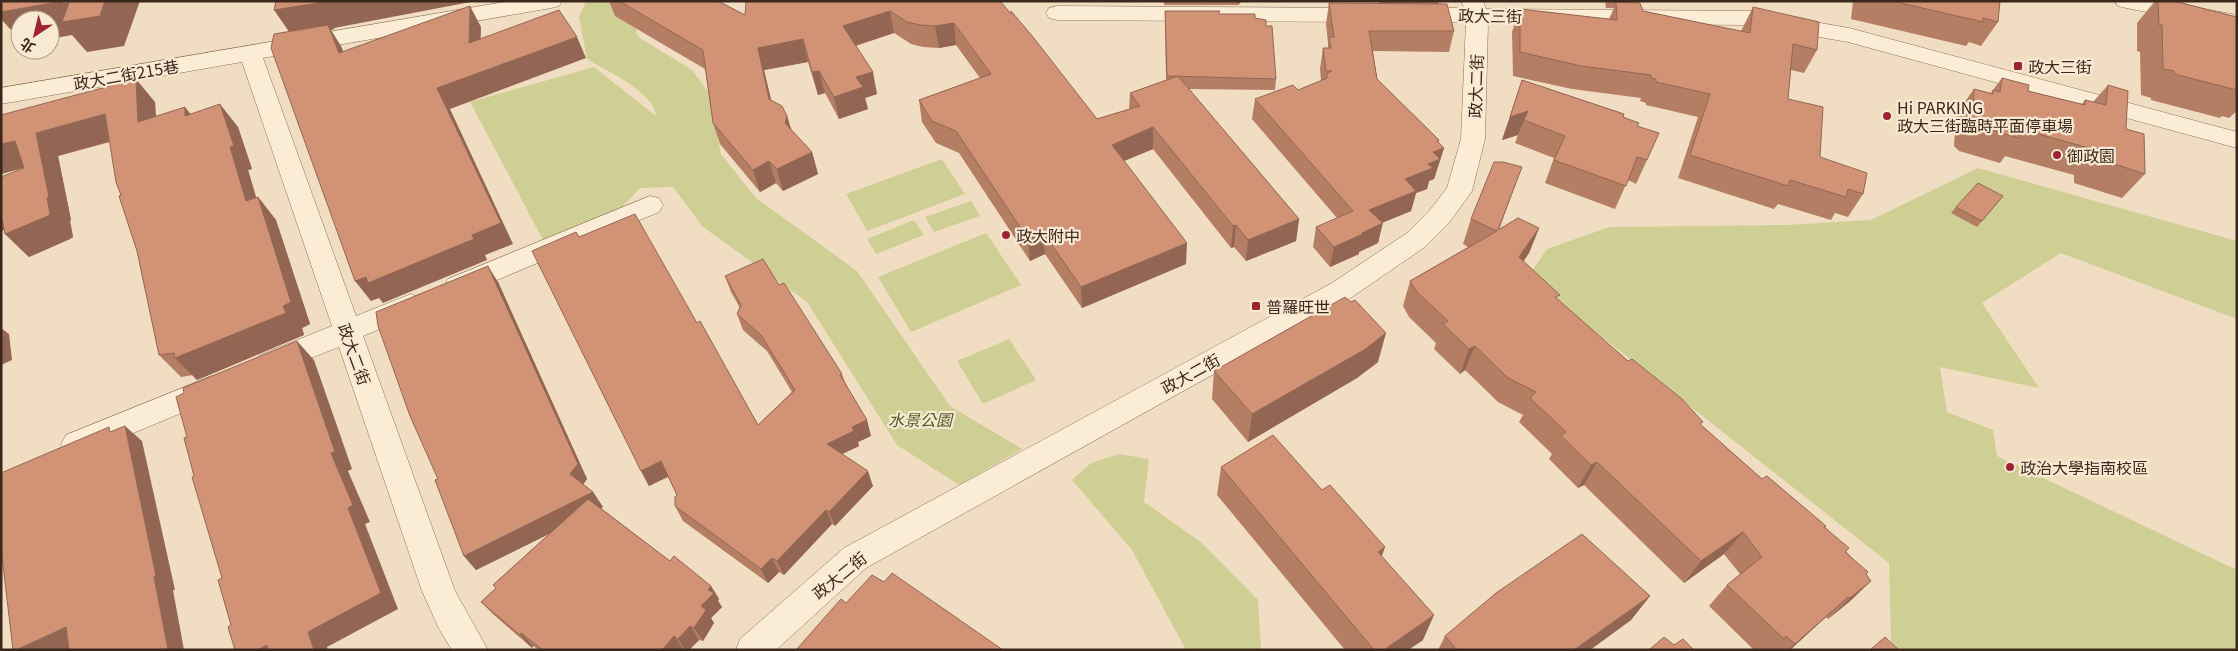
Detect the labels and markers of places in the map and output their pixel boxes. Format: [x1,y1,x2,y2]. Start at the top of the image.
place label: 政大三街 [2028,54,2092,78]
marker: 政大三街 [2012,60,2024,72]
place label: Hi PARKING 政大三街臨時平面停車場 [1897,95,2073,137]
marker: Hi PARKING 政大三街臨時平面停車場 [1881,110,1893,122]
place label: 御政園 [2067,143,2115,167]
marker: 御政園 [2051,149,2063,161]
place label: 政大附中 [1016,223,1080,247]
marker: 政大附中 [1000,229,1012,241]
place label: 普羅旺世 [1266,294,1330,318]
marker: 普羅旺世 [1250,300,1262,312]
place label: 政治大學指南校區 [2020,455,2148,479]
marker: 政治大學指南校區 [2004,461,2016,473]

